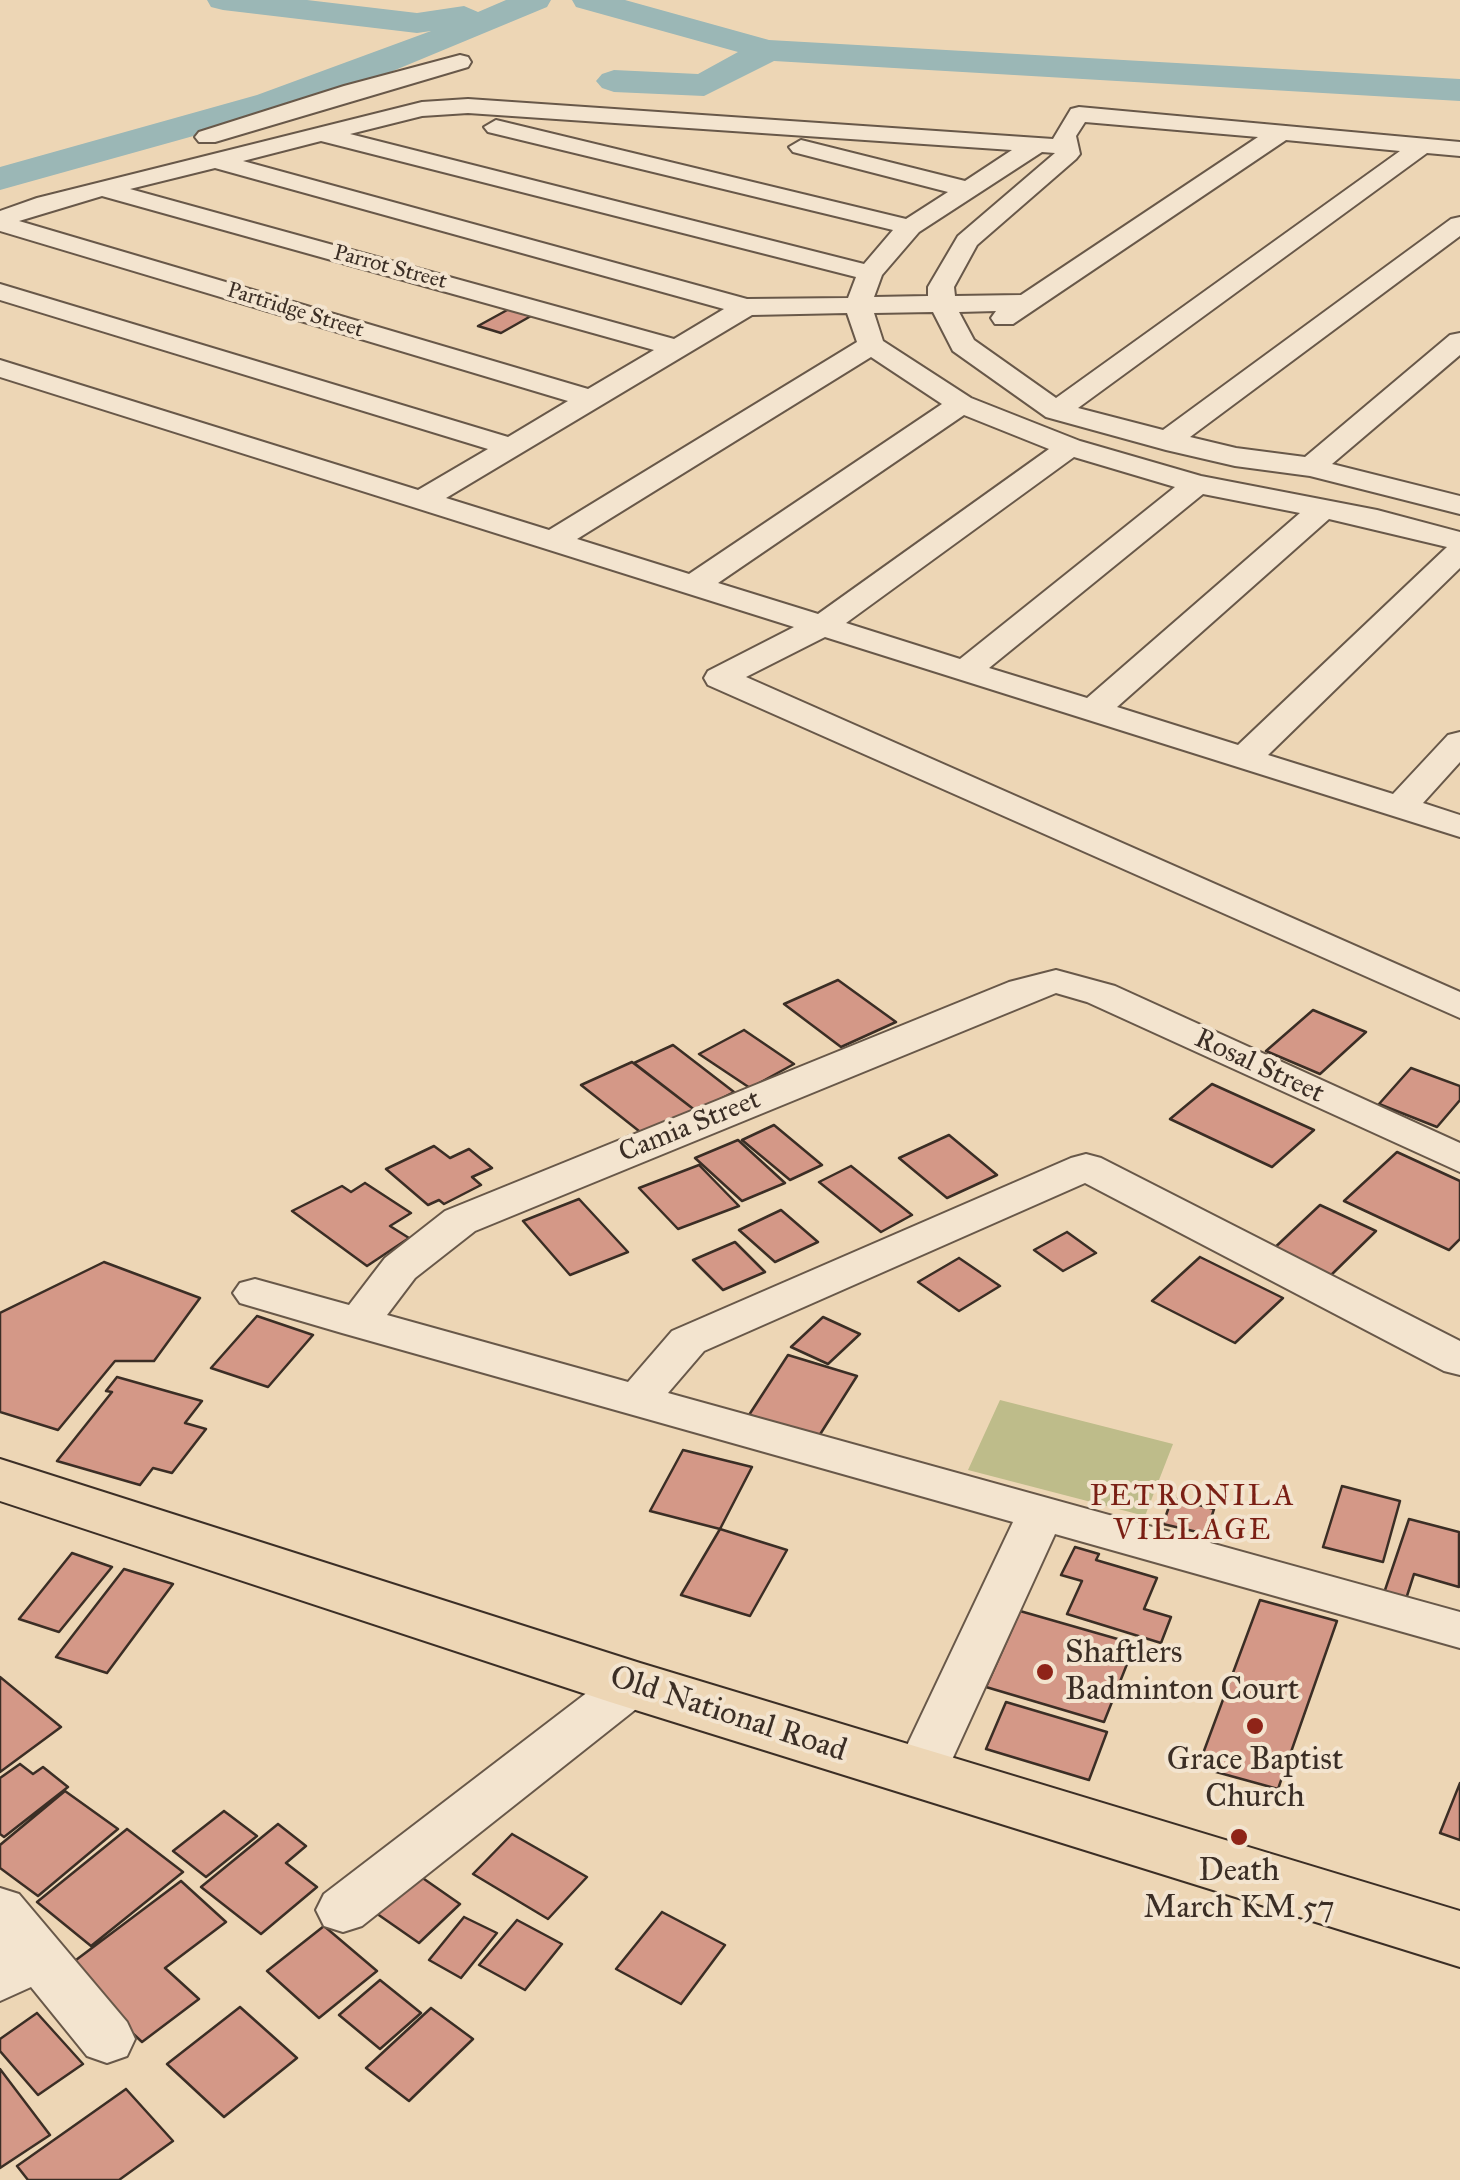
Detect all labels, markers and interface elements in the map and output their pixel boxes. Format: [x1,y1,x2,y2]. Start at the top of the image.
street label: Parrot Street [330,240,450,296]
street label: Partridge Street [223,278,367,344]
street label: Rosal Street [1189,1022,1329,1112]
street label: Camia Street [614,1083,766,1171]
district label: PETRONILA VILLAGE [1090,1480,1296,1550]
place label: Shaftlers Badminton Court [1065,1635,1299,1710]
street label: Old National Road [605,1659,851,1771]
marker: Shaftlers Badminton Court [1034,1661,1056,1683]
marker: Grace Baptist Church [1244,1715,1266,1737]
place label: Grace Baptist Church [1167,1742,1343,1817]
marker: Death March KM 57 [1228,1826,1250,1848]
place label: Death March KM 57 [1143,1853,1335,1928]

